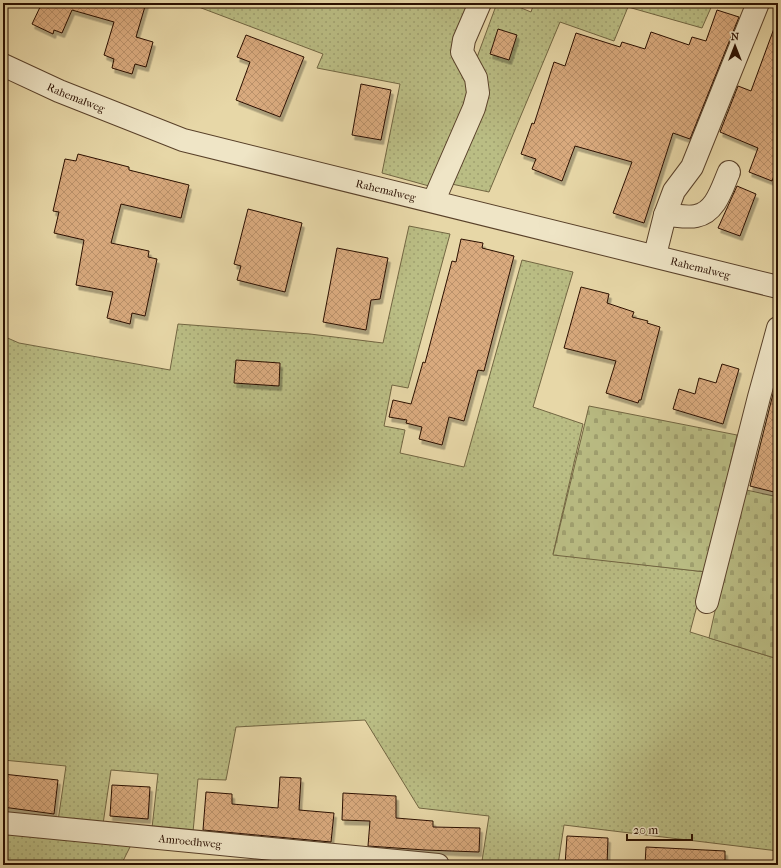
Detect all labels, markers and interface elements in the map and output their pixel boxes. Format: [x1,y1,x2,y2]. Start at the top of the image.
north arrow [715,26,755,66]
text: N [731,30,740,43]
street label: Rahemalweg [45,80,107,115]
street label: Rahemalweg [355,176,417,204]
street label: Rahemalweg [669,254,732,282]
scale bar [627,816,692,842]
text: 20 m [633,823,658,837]
street label: Amroedhweg [157,831,222,851]

